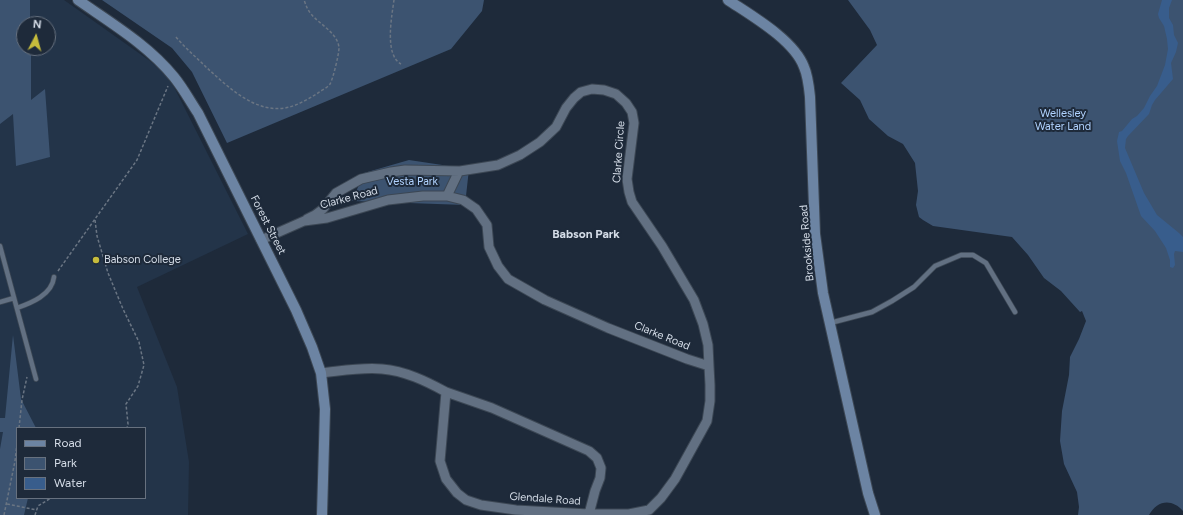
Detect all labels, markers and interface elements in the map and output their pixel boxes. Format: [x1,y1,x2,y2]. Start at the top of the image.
north arrow [16,16,56,56]
text: N [32,18,42,31]
park label: Wellesley Water Land [1035,107,1091,133]
street label: Clarke Circle [610,121,628,183]
park label: Vesta Park [386,175,438,189]
street label: Clarke Road [319,184,379,212]
street label: Forest Street [247,193,289,257]
street label: Brookside Road [797,204,817,282]
district label: Babson Park [552,227,620,241]
place label: Babson College [104,253,181,267]
marker: Babson College [91,255,101,265]
street label: Clarke Road [632,319,692,353]
legend [16,427,146,499]
text: Road [54,436,82,450]
text: Park [54,456,77,470]
text: Water [54,476,86,490]
street label: Glendale Road [509,490,581,508]

